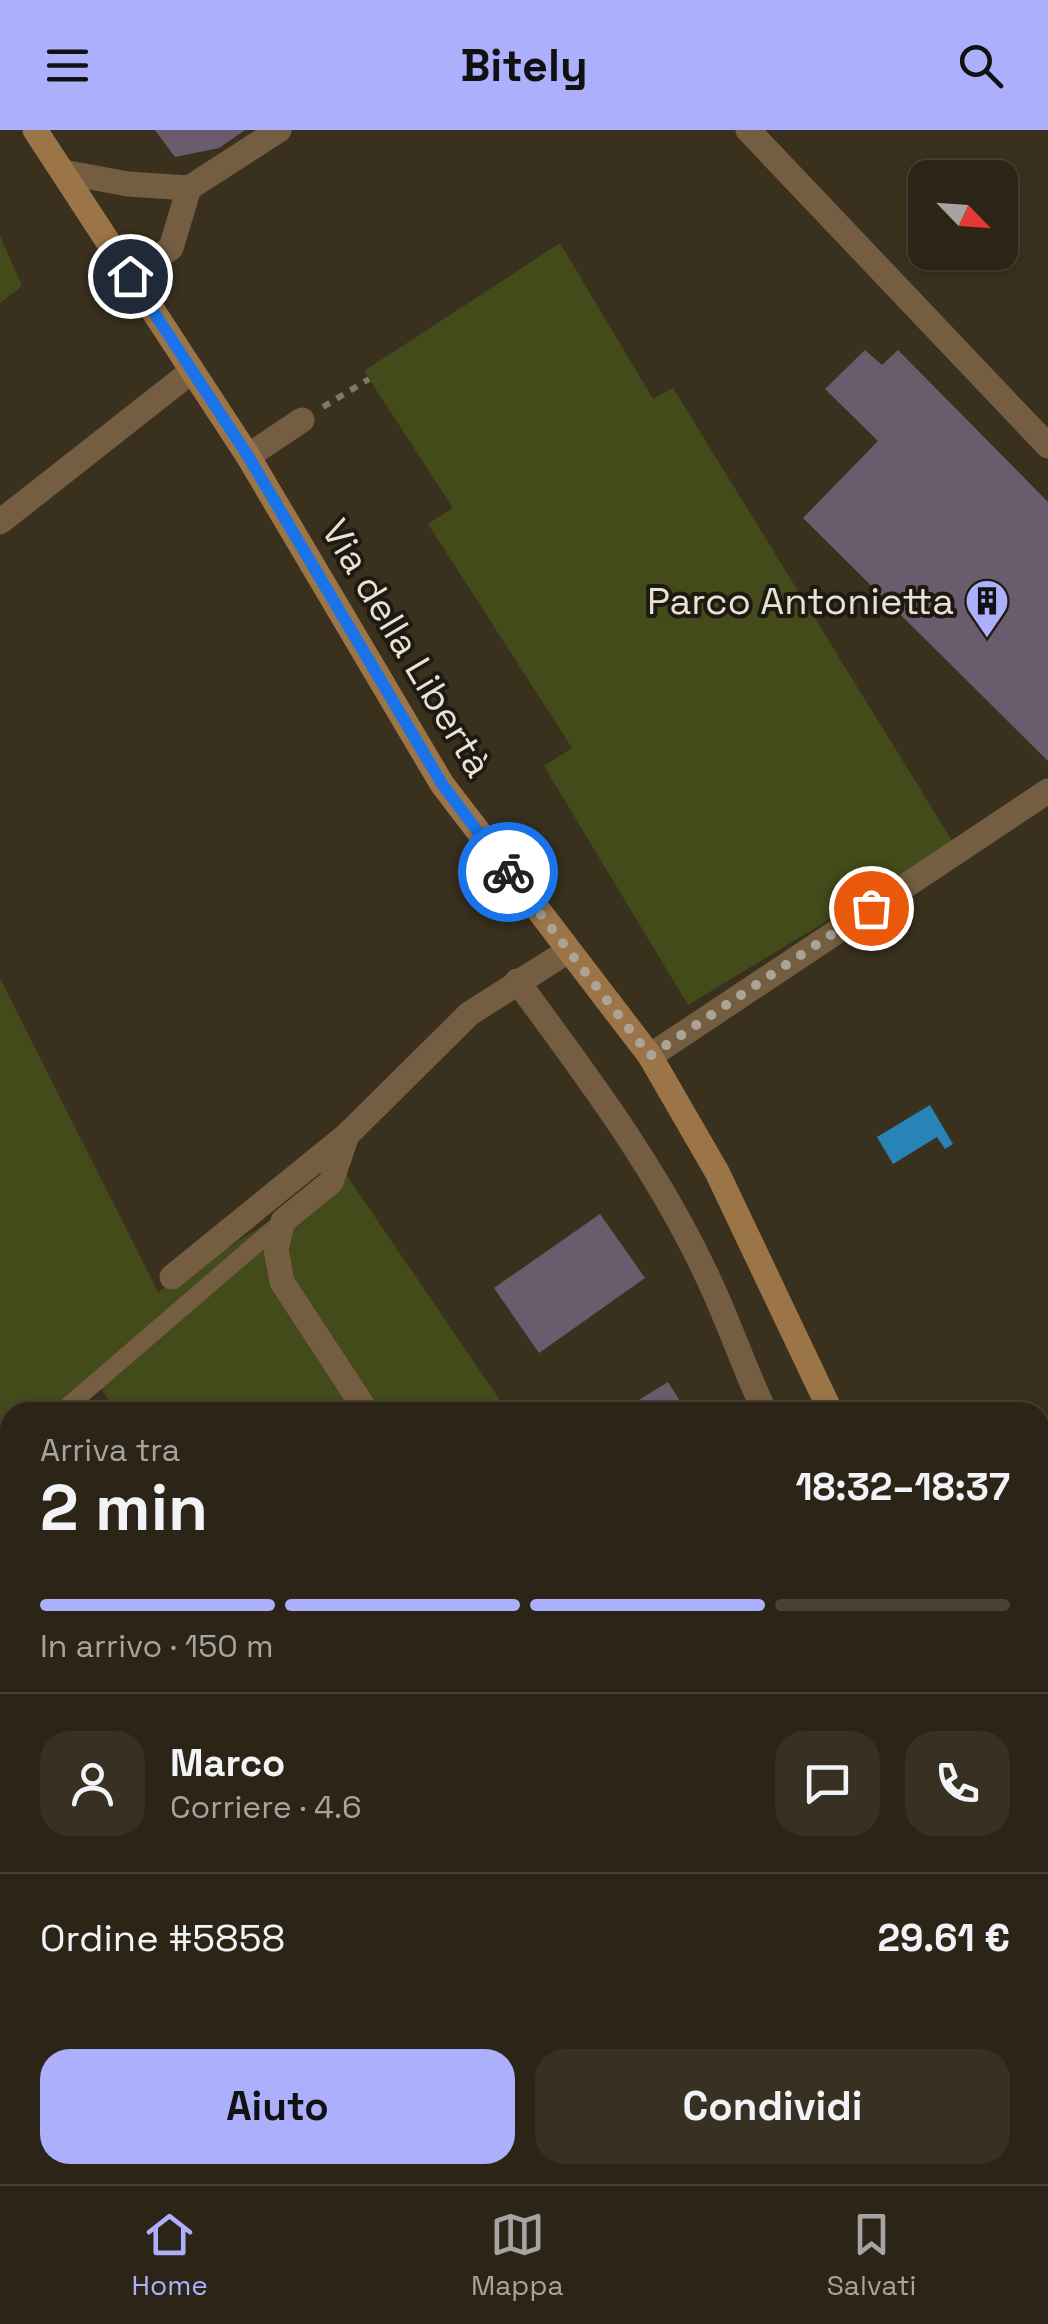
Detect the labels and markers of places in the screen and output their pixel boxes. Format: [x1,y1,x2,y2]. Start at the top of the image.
pin [88,234,173,319]
place label: Parco Antonietta [647,577,954,625]
building icon: Parco Antonietta [964,578,1010,639]
pin [829,866,914,951]

